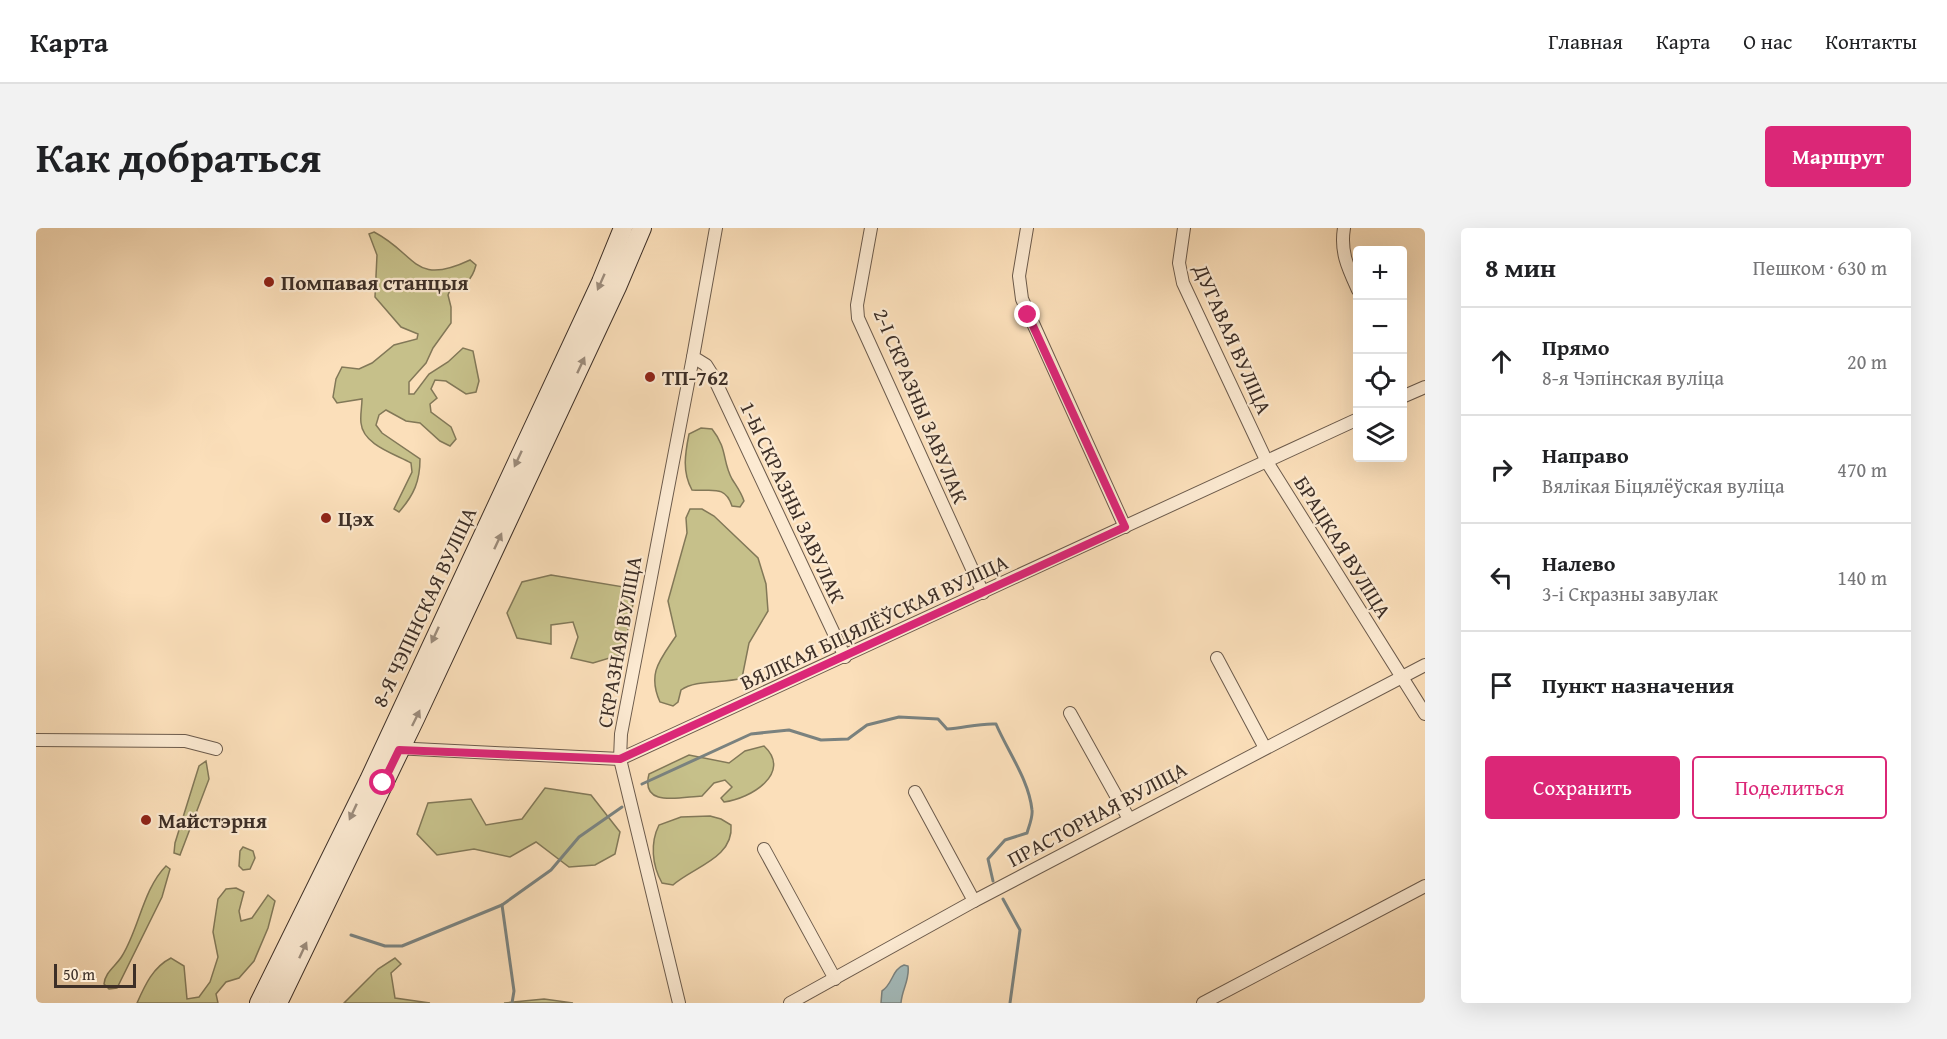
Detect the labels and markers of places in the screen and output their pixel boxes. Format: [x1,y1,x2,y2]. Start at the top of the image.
place label: Помпавая станцыя [281,267,468,298]
marker: Помпавая станцыя [262,275,276,289]
place label: ТП-762 [662,362,729,393]
marker: ТП-762 [643,370,657,384]
place label: Цэх [338,503,374,534]
marker: Цэх [319,511,333,525]
place label: Майстэрня [158,805,267,836]
marker: Майстэрня [139,813,153,827]

